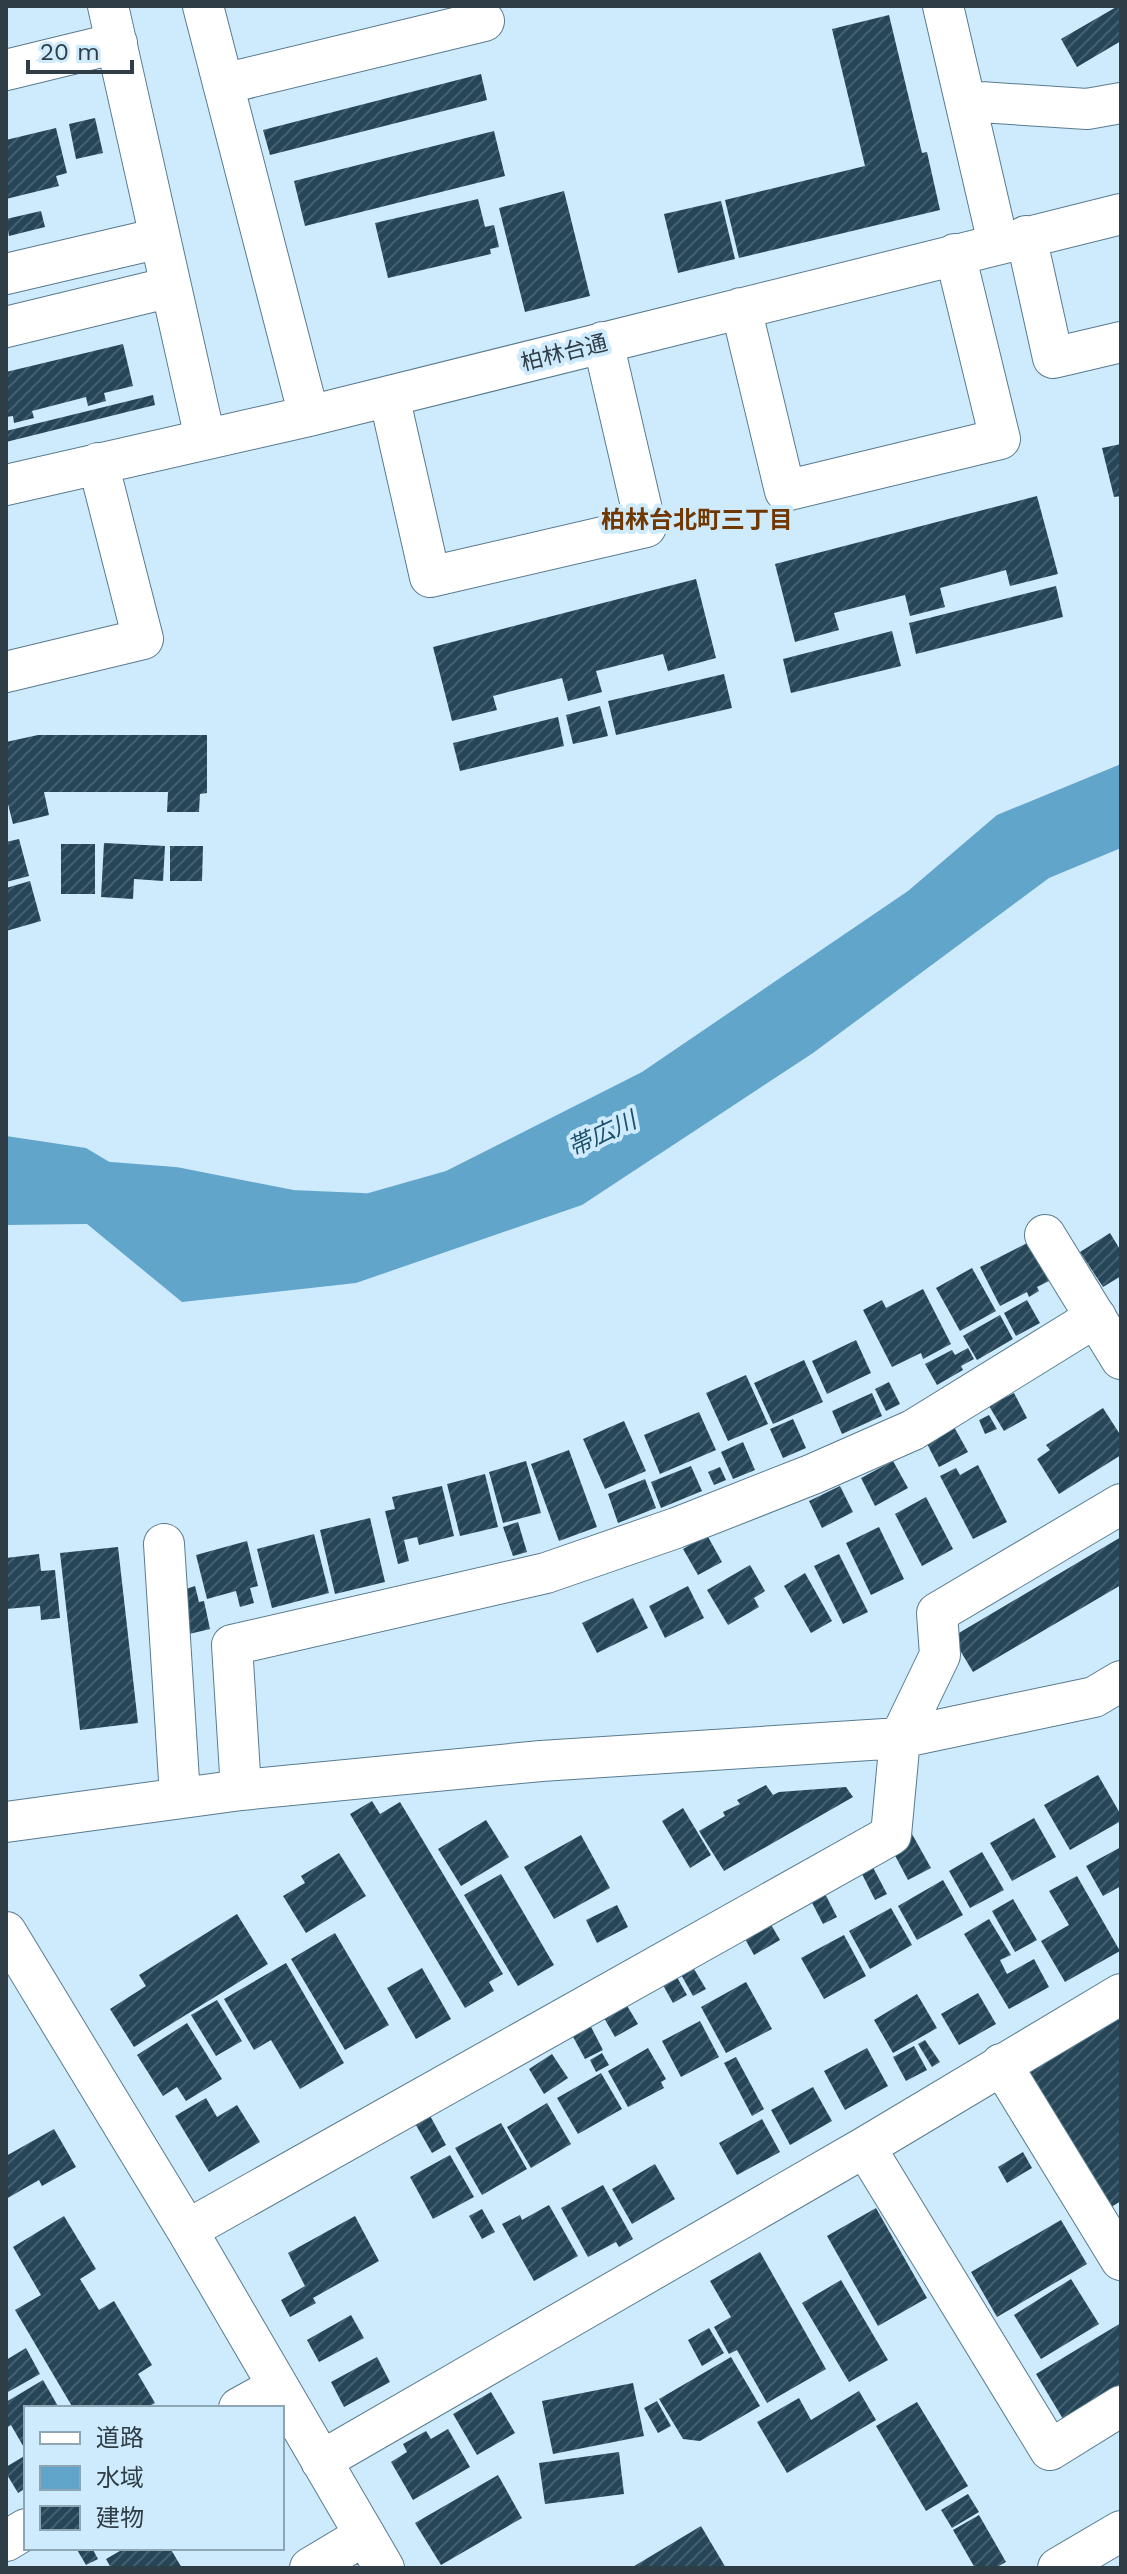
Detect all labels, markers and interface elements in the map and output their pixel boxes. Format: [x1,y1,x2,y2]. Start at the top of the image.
scale bar [28,24,132,74]
text: 20 m [40,38,100,66]
street label: 柏林台通 [518,330,610,375]
district label: 柏林台北町三丁目 [601,506,793,534]
water label: 帯広川 [563,1105,643,1162]
legend [24,2406,284,2550]
text: 道路 [96,2424,144,2452]
text: 水域 [96,2464,144,2492]
text: 建物 [96,2504,144,2532]

